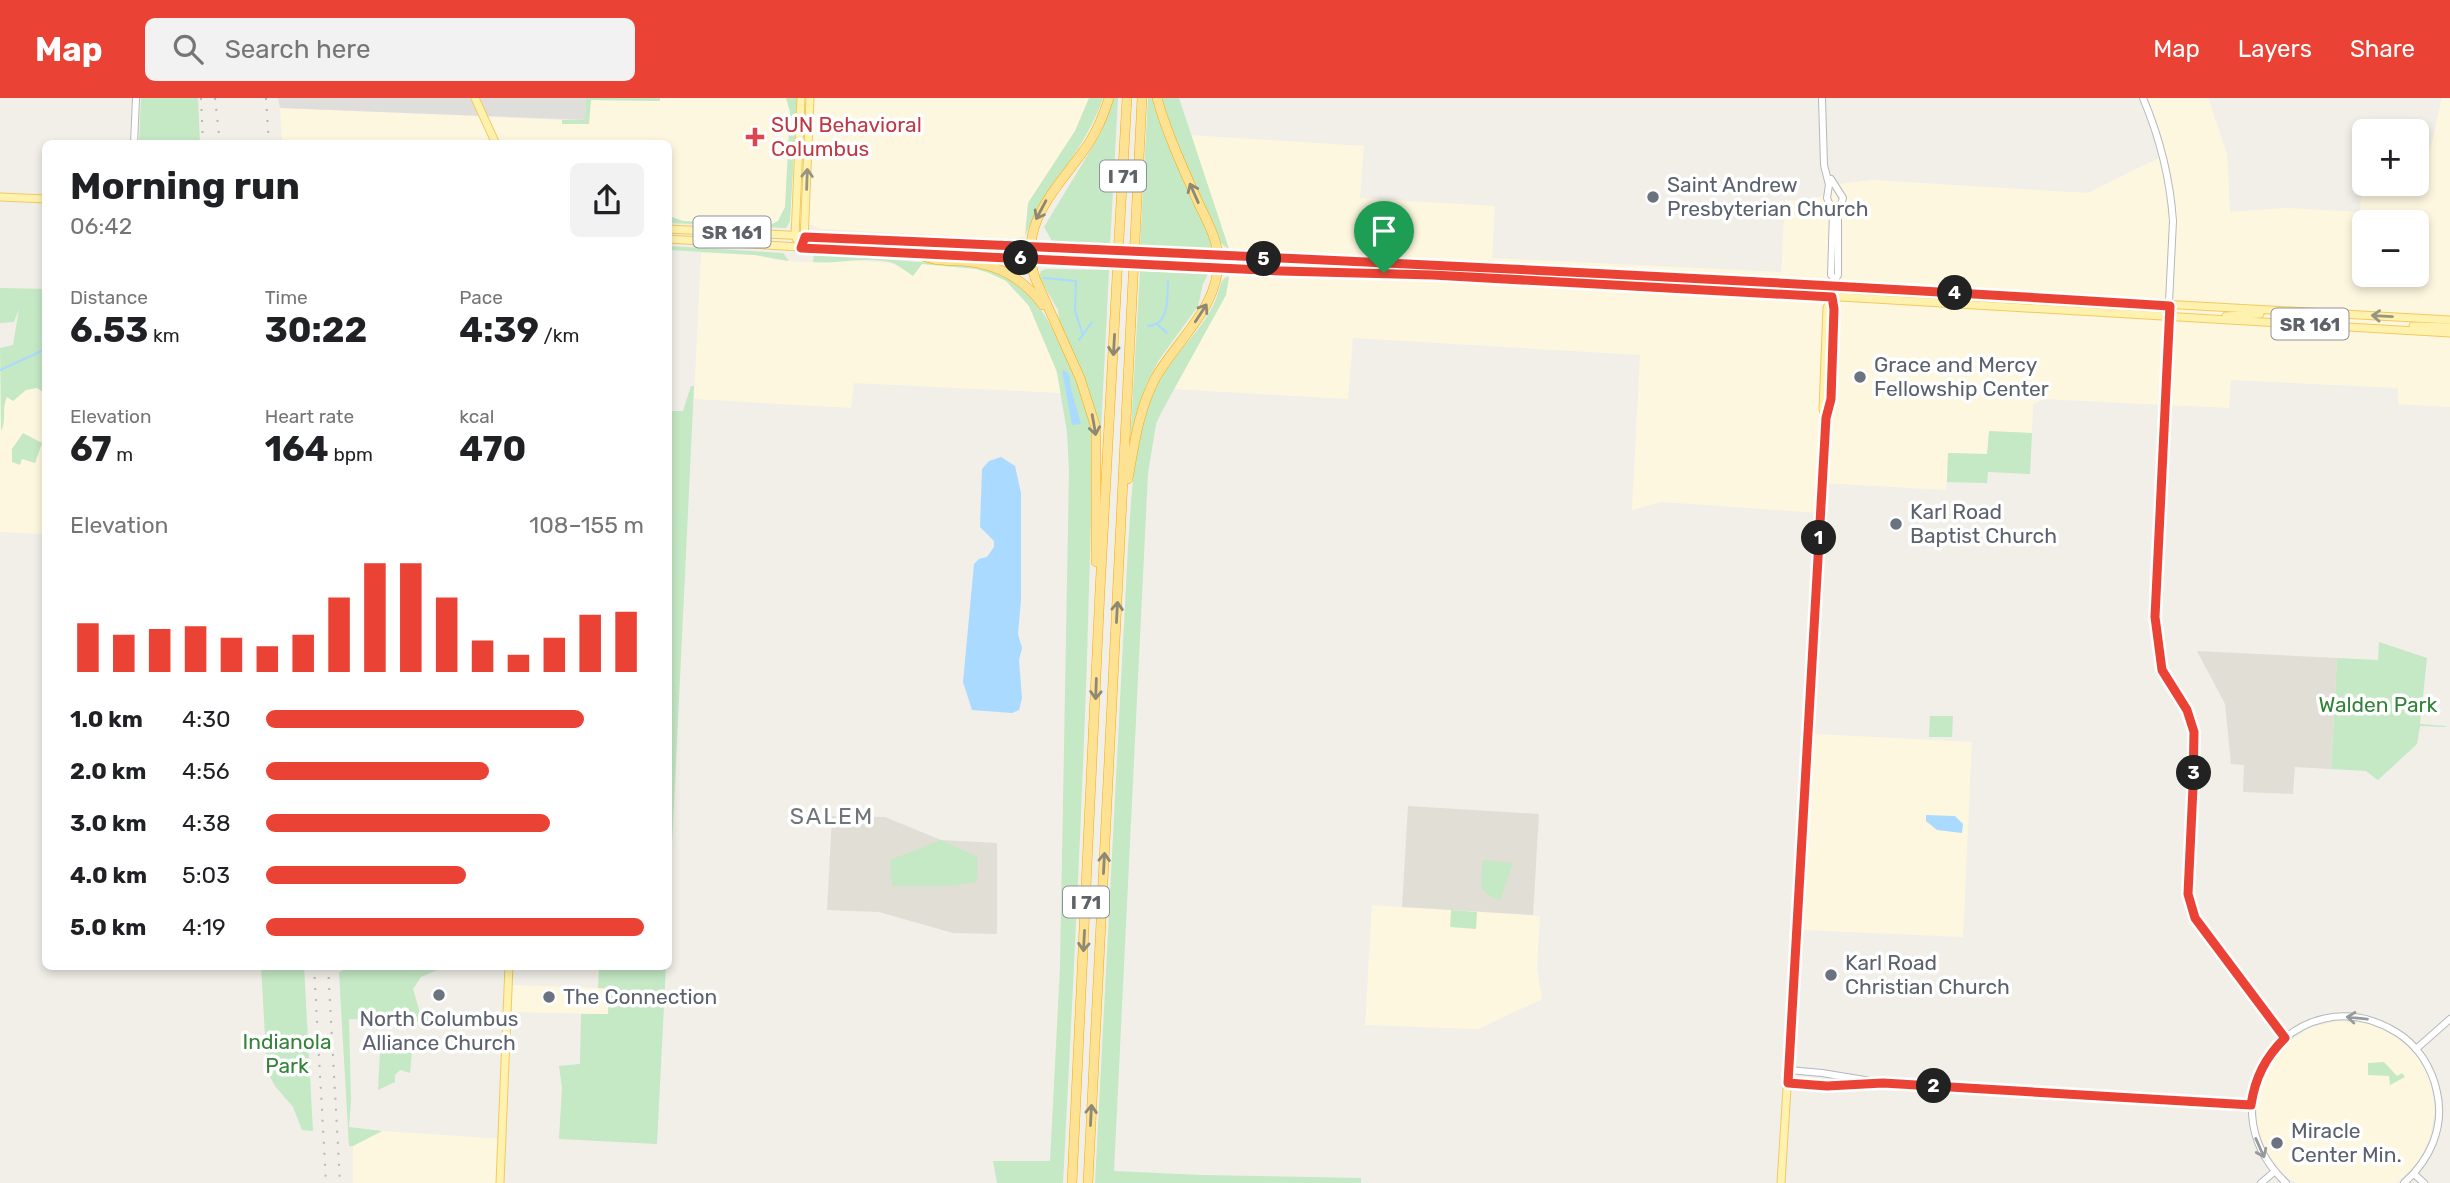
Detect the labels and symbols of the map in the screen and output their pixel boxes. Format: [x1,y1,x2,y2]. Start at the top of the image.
place label: SUN Behavioral Columbus [771,112,922,161]
marker: SUN Behavioral Columbus [745,127,765,147]
road number: I 71 [1100,160,1146,192]
one-way arrow [801,168,814,191]
place label: Saint Andrew Presbyterian Church [1667,172,1868,221]
one-way arrow [1187,183,1200,204]
marker: Saint Andrew Presbyterian Church [1645,189,1661,205]
one-way arrow [1034,200,1048,220]
pin [1354,201,1414,273]
road number: SR 161 [694,216,770,248]
pin: 6 [1004,240,1038,276]
pin: 5 [1246,242,1282,276]
pin: 4 [1938,276,1972,310]
one-way arrow [1194,304,1209,323]
road number: SR 161 [2272,308,2348,340]
one-way arrow [2371,309,2394,322]
one-way arrow [1107,334,1120,356]
place label: Grace and Mercy Fellowship Center [1874,352,2049,401]
marker: Grace and Mercy Fellowship Center [1852,369,1868,385]
one-way arrow [1088,413,1101,436]
place label: Karl Road Baptist Church [1910,499,2057,548]
marker: Karl Road Baptist Church [1888,516,1904,532]
pin: 1 [1801,520,1836,556]
one-way arrow [1111,601,1124,623]
one-way arrow [1089,678,1102,701]
park label: Walden Park [2319,692,2438,717]
pin: 3 [2176,756,2212,790]
district label: SALEM [790,802,874,830]
one-way arrow [1097,852,1110,875]
road number: I 71 [1063,887,1109,918]
one-way arrow [1078,929,1091,952]
place label: Karl Road Christian Church [1845,950,2010,999]
marker: Karl Road Christian Church [1823,967,1839,983]
place label: The Connection [563,984,717,1009]
marker: North Columbus Alliance Church [431,987,447,1003]
marker: The Connection [541,989,557,1005]
place label: North Columbus Alliance Church [359,1006,519,1055]
one-way arrow [2346,1012,2369,1025]
park label: Indianola Park [242,1029,332,1078]
pin: 2 [1916,1068,1952,1104]
one-way arrow [1085,1104,1098,1127]
place label: Miracle Center Min. [2291,1118,2402,1167]
marker: Miracle Center Min. [2269,1135,2285,1151]
one-way arrow [2254,1137,2267,1158]

